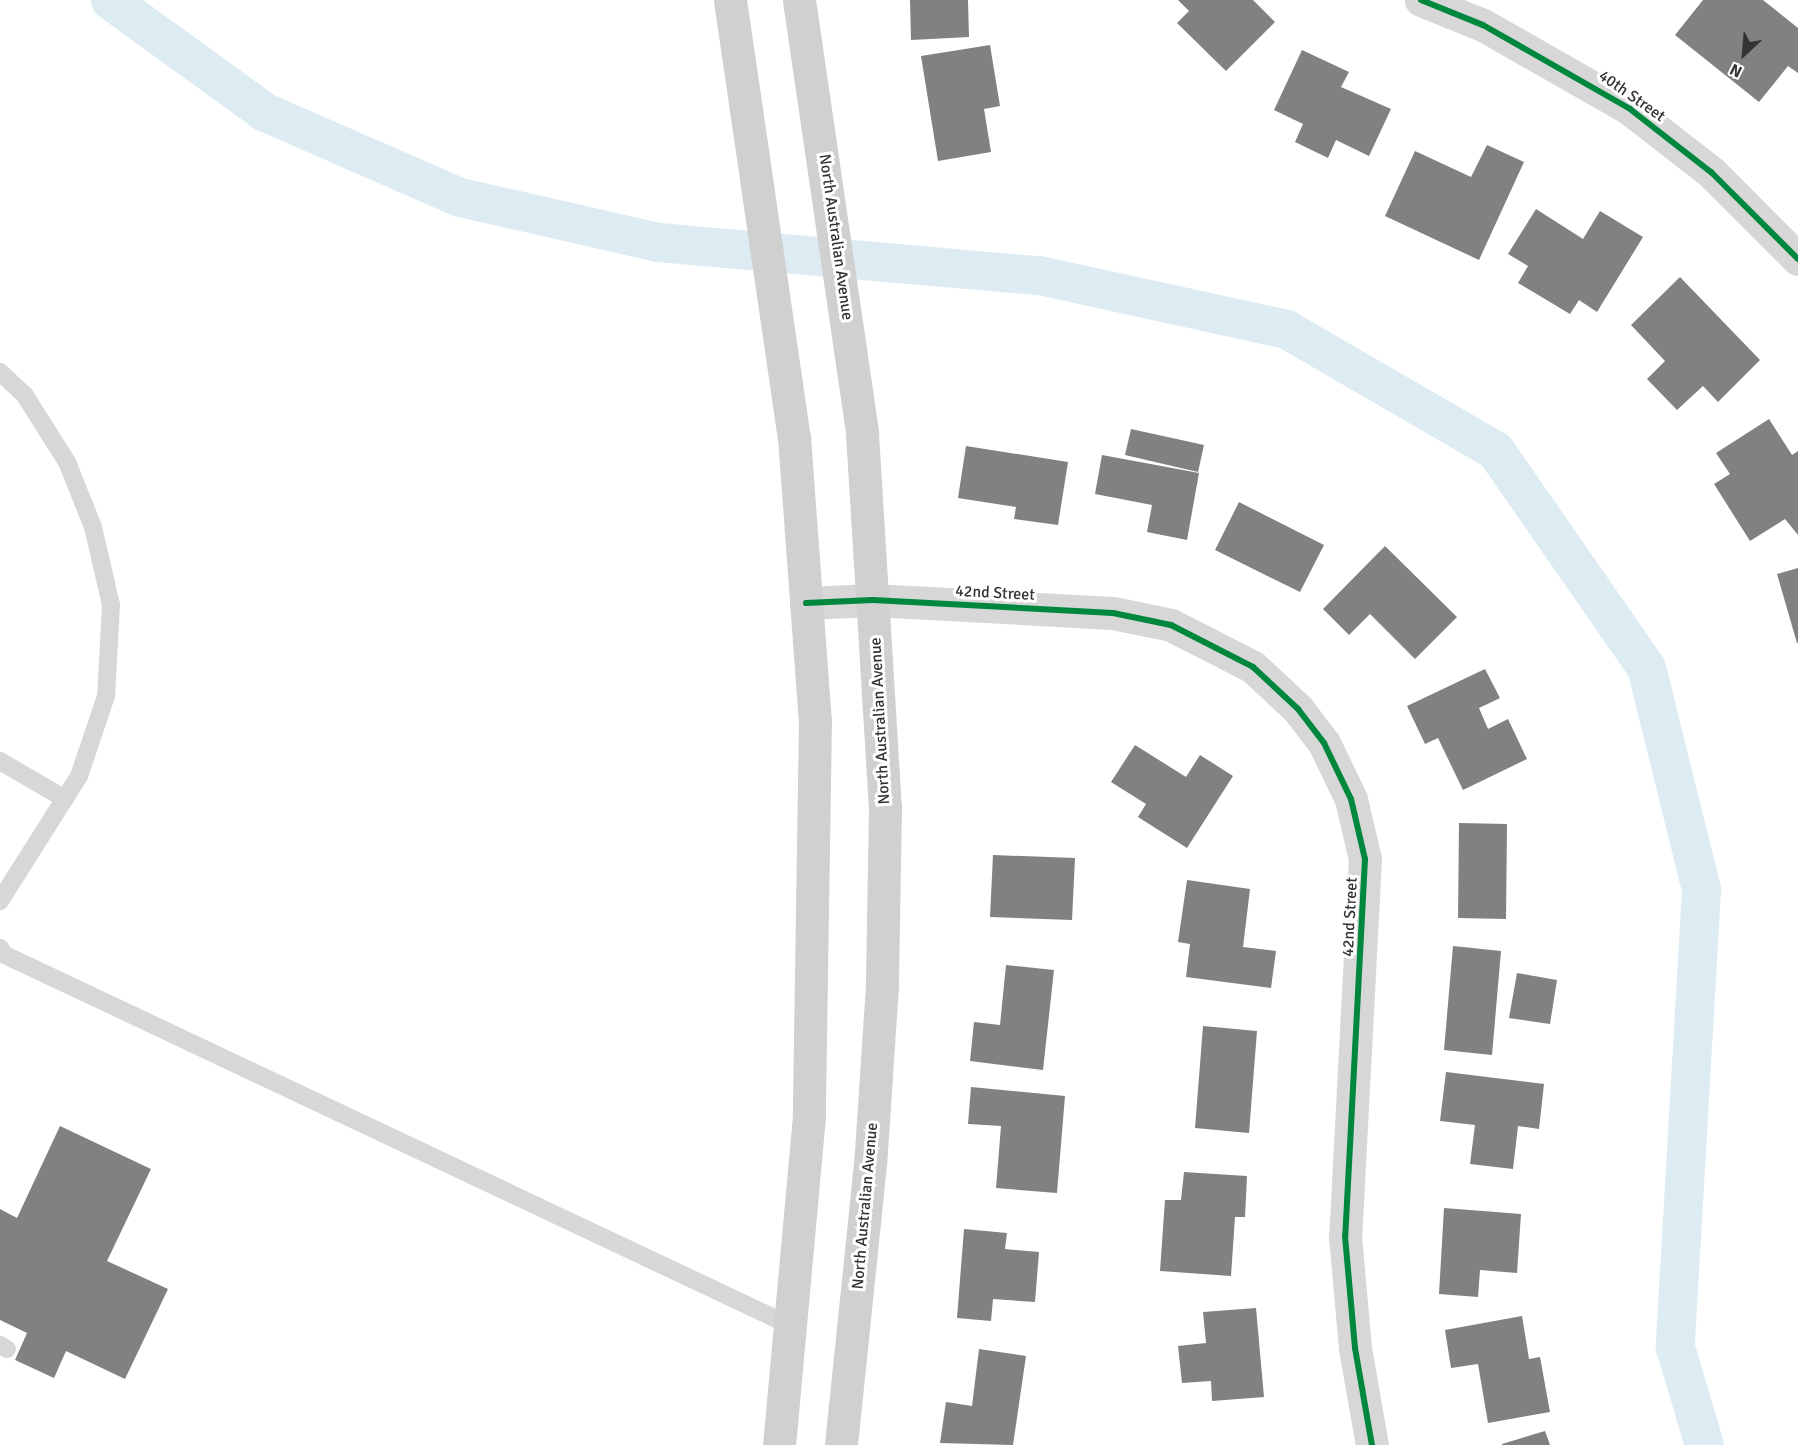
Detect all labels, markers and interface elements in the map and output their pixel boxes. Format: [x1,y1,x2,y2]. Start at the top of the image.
north arrow [1714,24,1774,84]
text: N [1727,59,1746,82]
street label: 40th Street [1595,66,1669,126]
street label: North Australian Avenue [815,153,857,321]
street label: 42nd Street [955,581,1035,605]
street label: North Australian Avenue [866,637,894,805]
street label: 42nd Street [1338,877,1362,957]
street label: North Australian Avenue [848,1122,882,1290]

